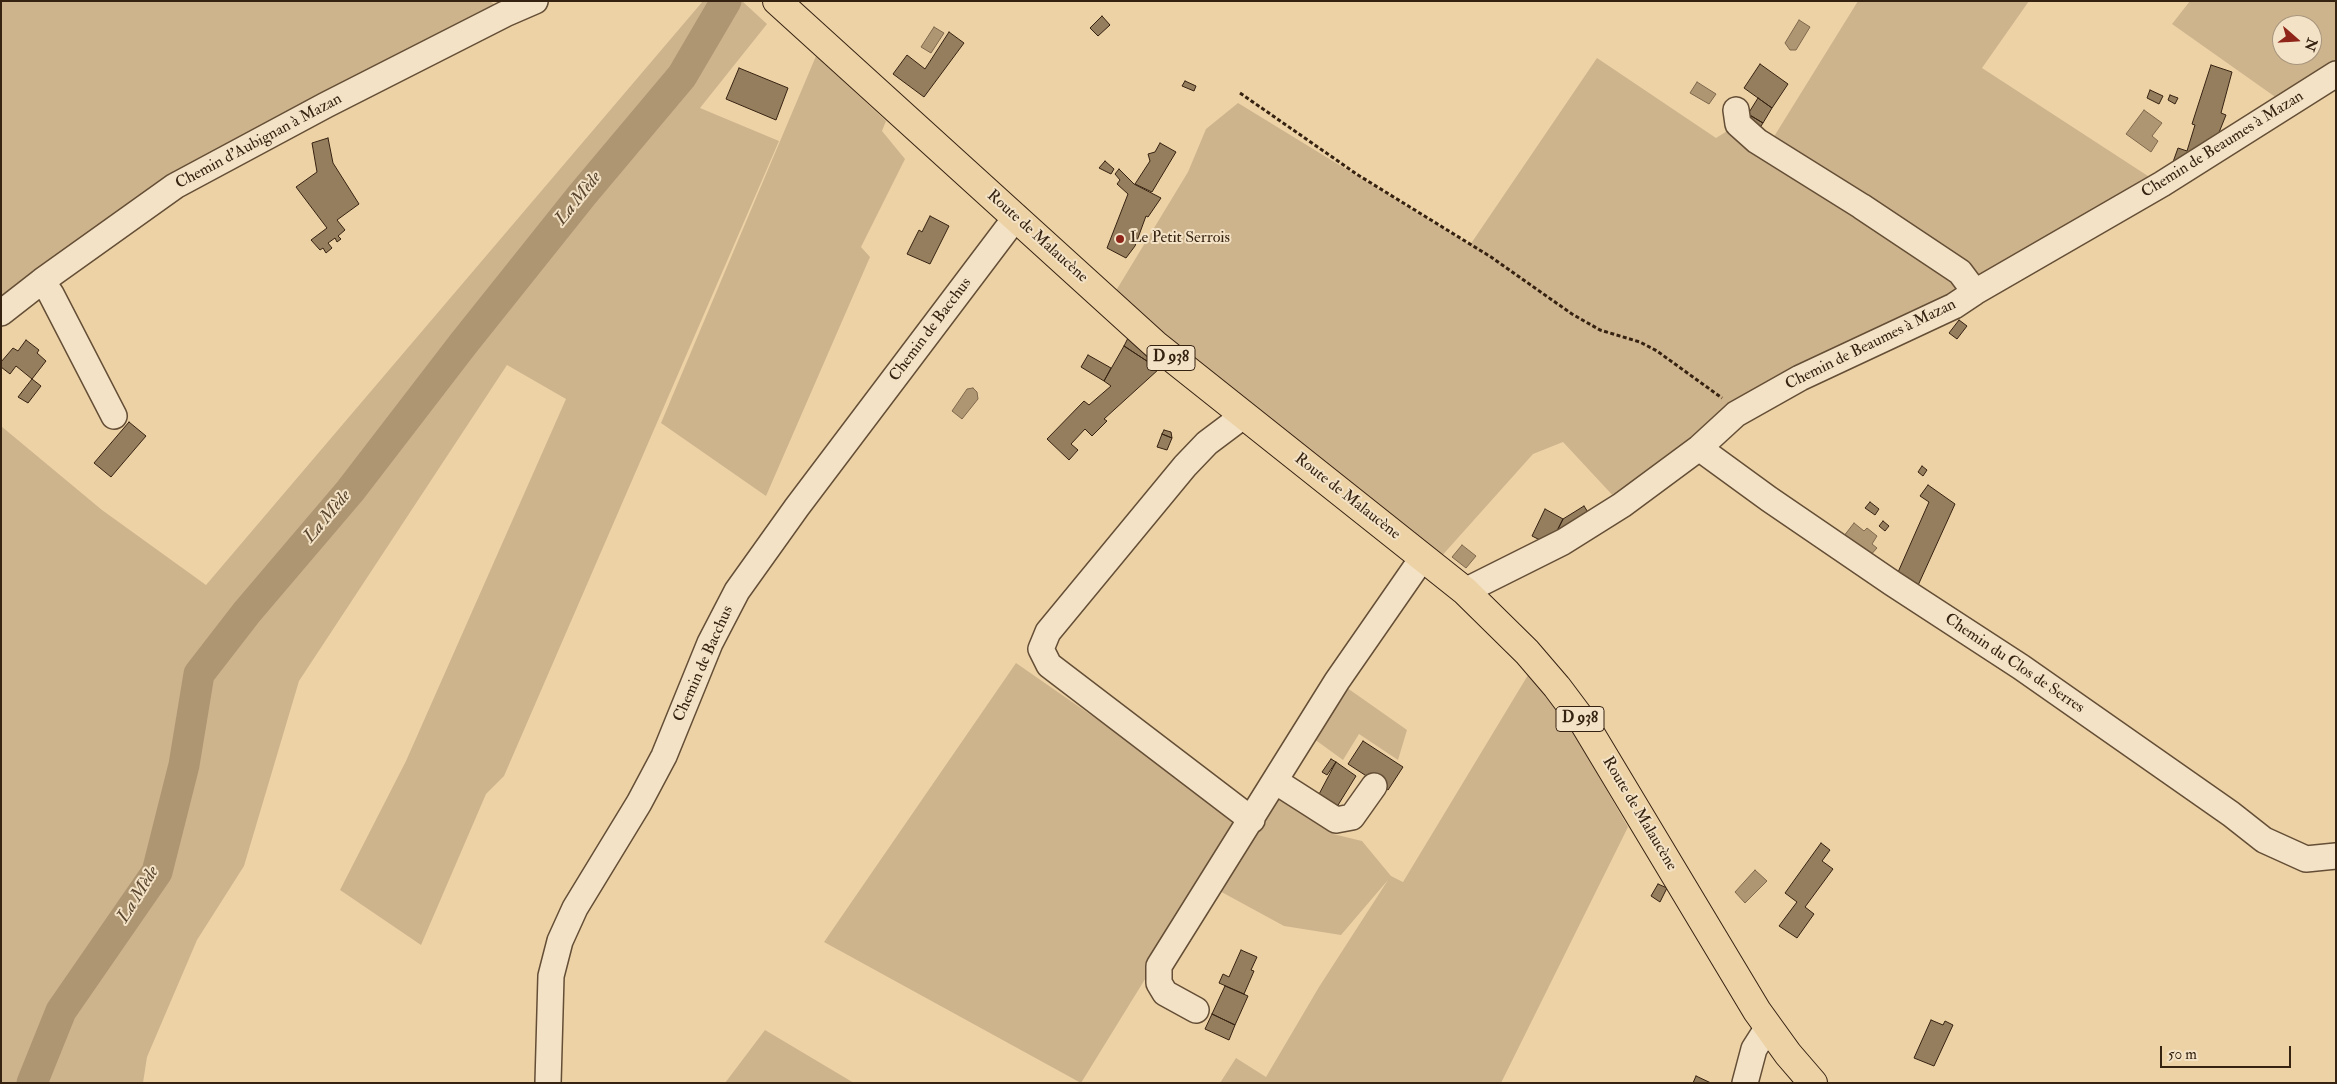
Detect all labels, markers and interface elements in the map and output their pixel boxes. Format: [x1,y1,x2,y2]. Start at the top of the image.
north arrow [2272,15,2322,65]
text: N [2301,36,2321,53]
street label: Chemin de Beaumes à Mazan [2138,87,2308,203]
street label: Chemin d'Aubignan à Mazan [173,90,345,194]
water label: La Mède [551,168,607,230]
street label: Route de Malaucène [982,187,1092,287]
place label: Le Petit Serrois [1130,229,1230,249]
marker: Le Petit Serrois [1114,233,1126,245]
street label: Chemin de Bacchus [886,274,976,386]
street label: Chemin de Beaumes à Mazan [1783,295,1959,395]
road number: D 938 [1147,346,1195,370]
street label: Route de Malaucène [1290,450,1404,544]
water label: La Mède [300,486,356,548]
street label: Chemin de Bacchus [670,603,738,725]
street label: Chemin du Clos de Serres [1940,610,2088,718]
road number: D 938 [1556,706,1604,732]
street label: Route de Malaucène [1597,754,1681,874]
water label: La Mède [113,863,165,927]
scale bar [2162,1036,2293,1068]
text: 50 m [2168,1045,2197,1064]

